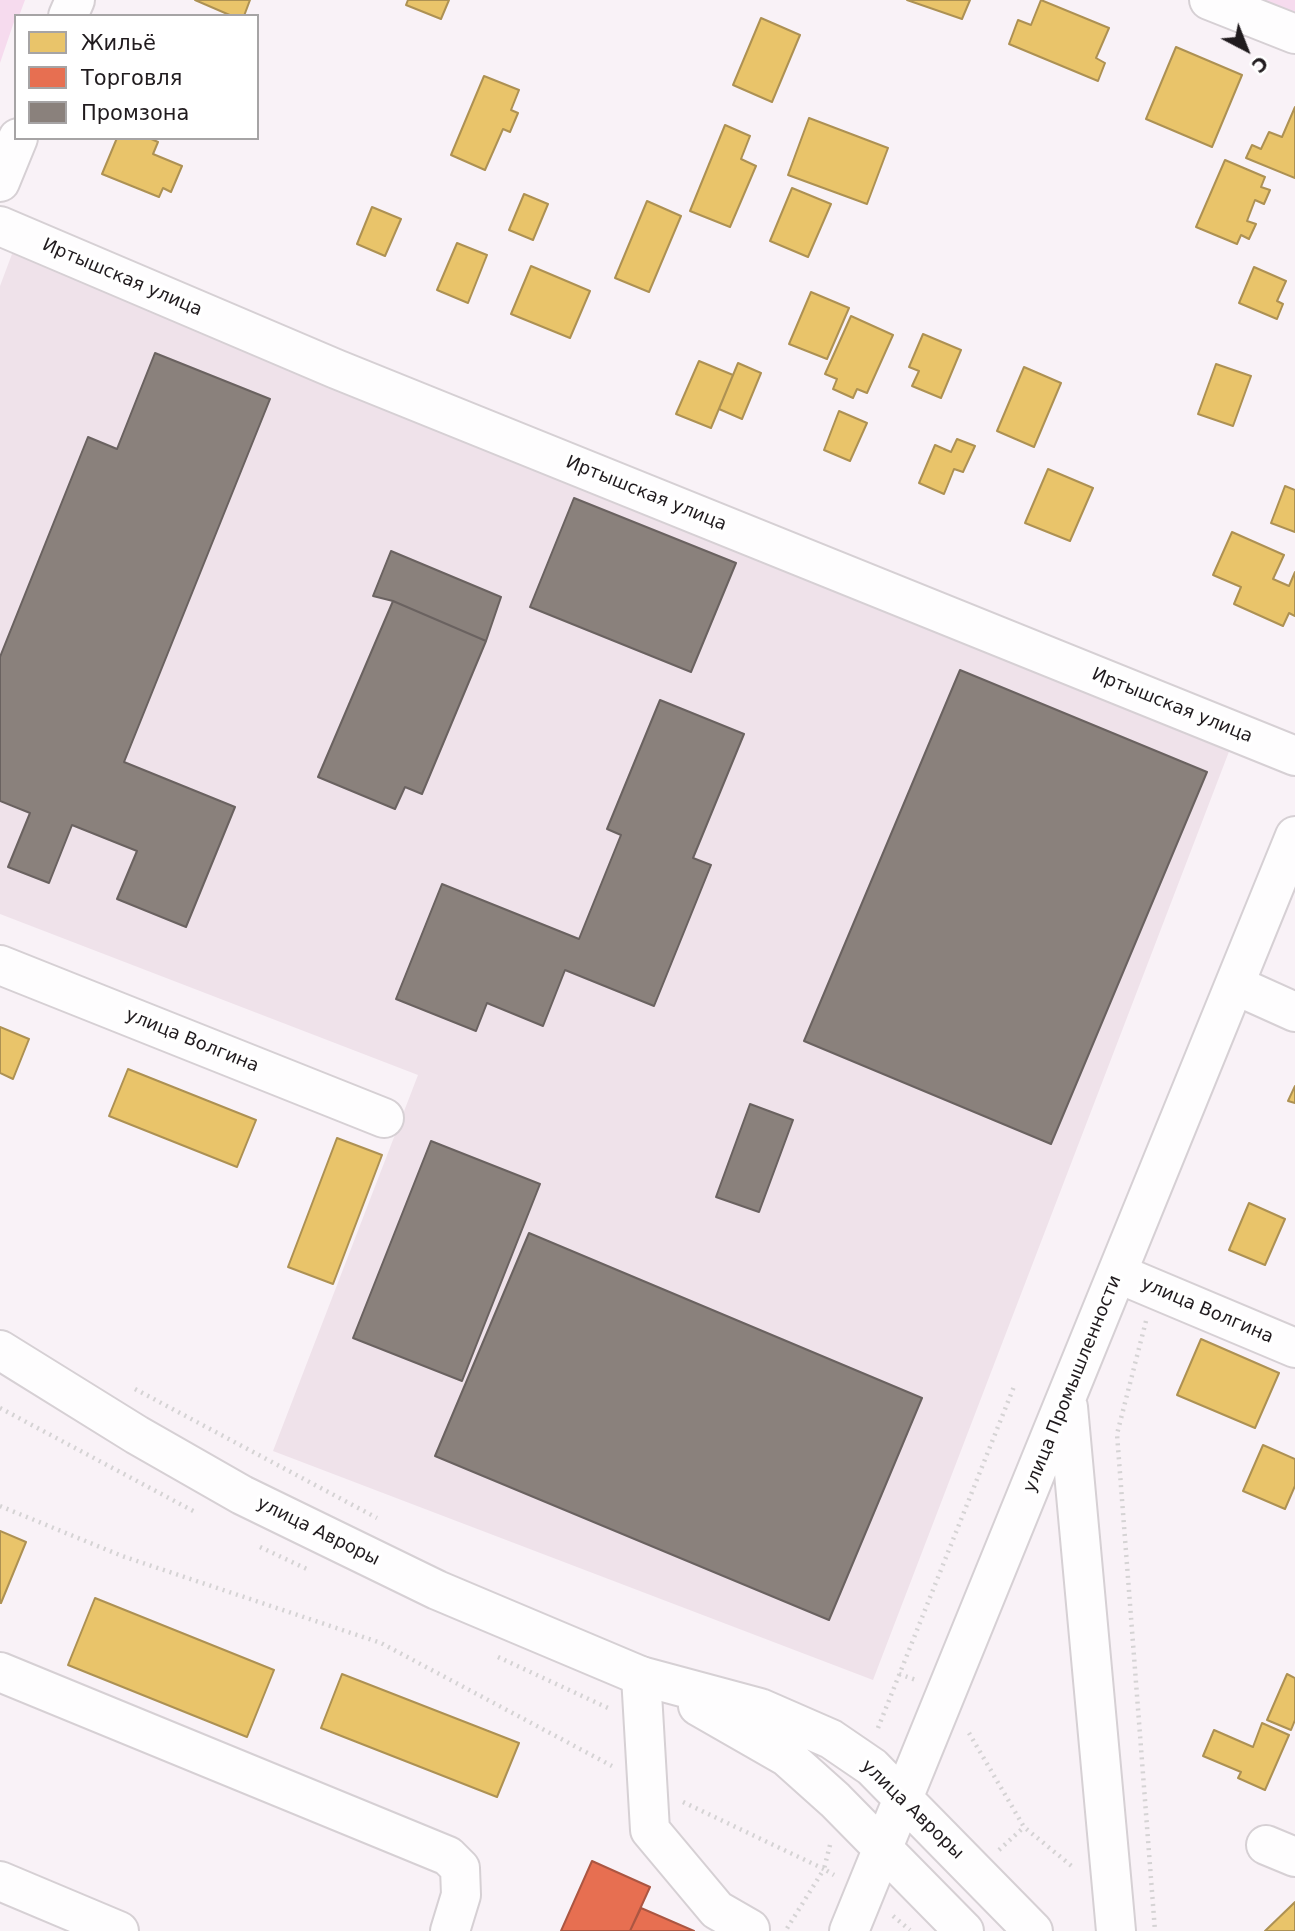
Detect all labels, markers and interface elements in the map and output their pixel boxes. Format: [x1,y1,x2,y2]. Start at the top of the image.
legend [14,14,259,140]
north arrow [1211,14,1281,84]
text: Жильё [81,31,156,55]
text: С [1248,52,1273,77]
text: Торговля [81,66,182,90]
text: Промзона [81,101,189,125]
street label: Иртышская улица [39,235,205,321]
street label: Иртышская улица [562,452,730,536]
street label: Иртышская улица [1088,664,1256,748]
street label: улица Волгина [122,1004,262,1078]
street label: улица Промышленности [1019,1272,1127,1496]
street label: улица Волгина [1138,1273,1276,1349]
street label: улица Авроры [253,1493,383,1571]
street label: улица Авроры [856,1756,968,1864]

